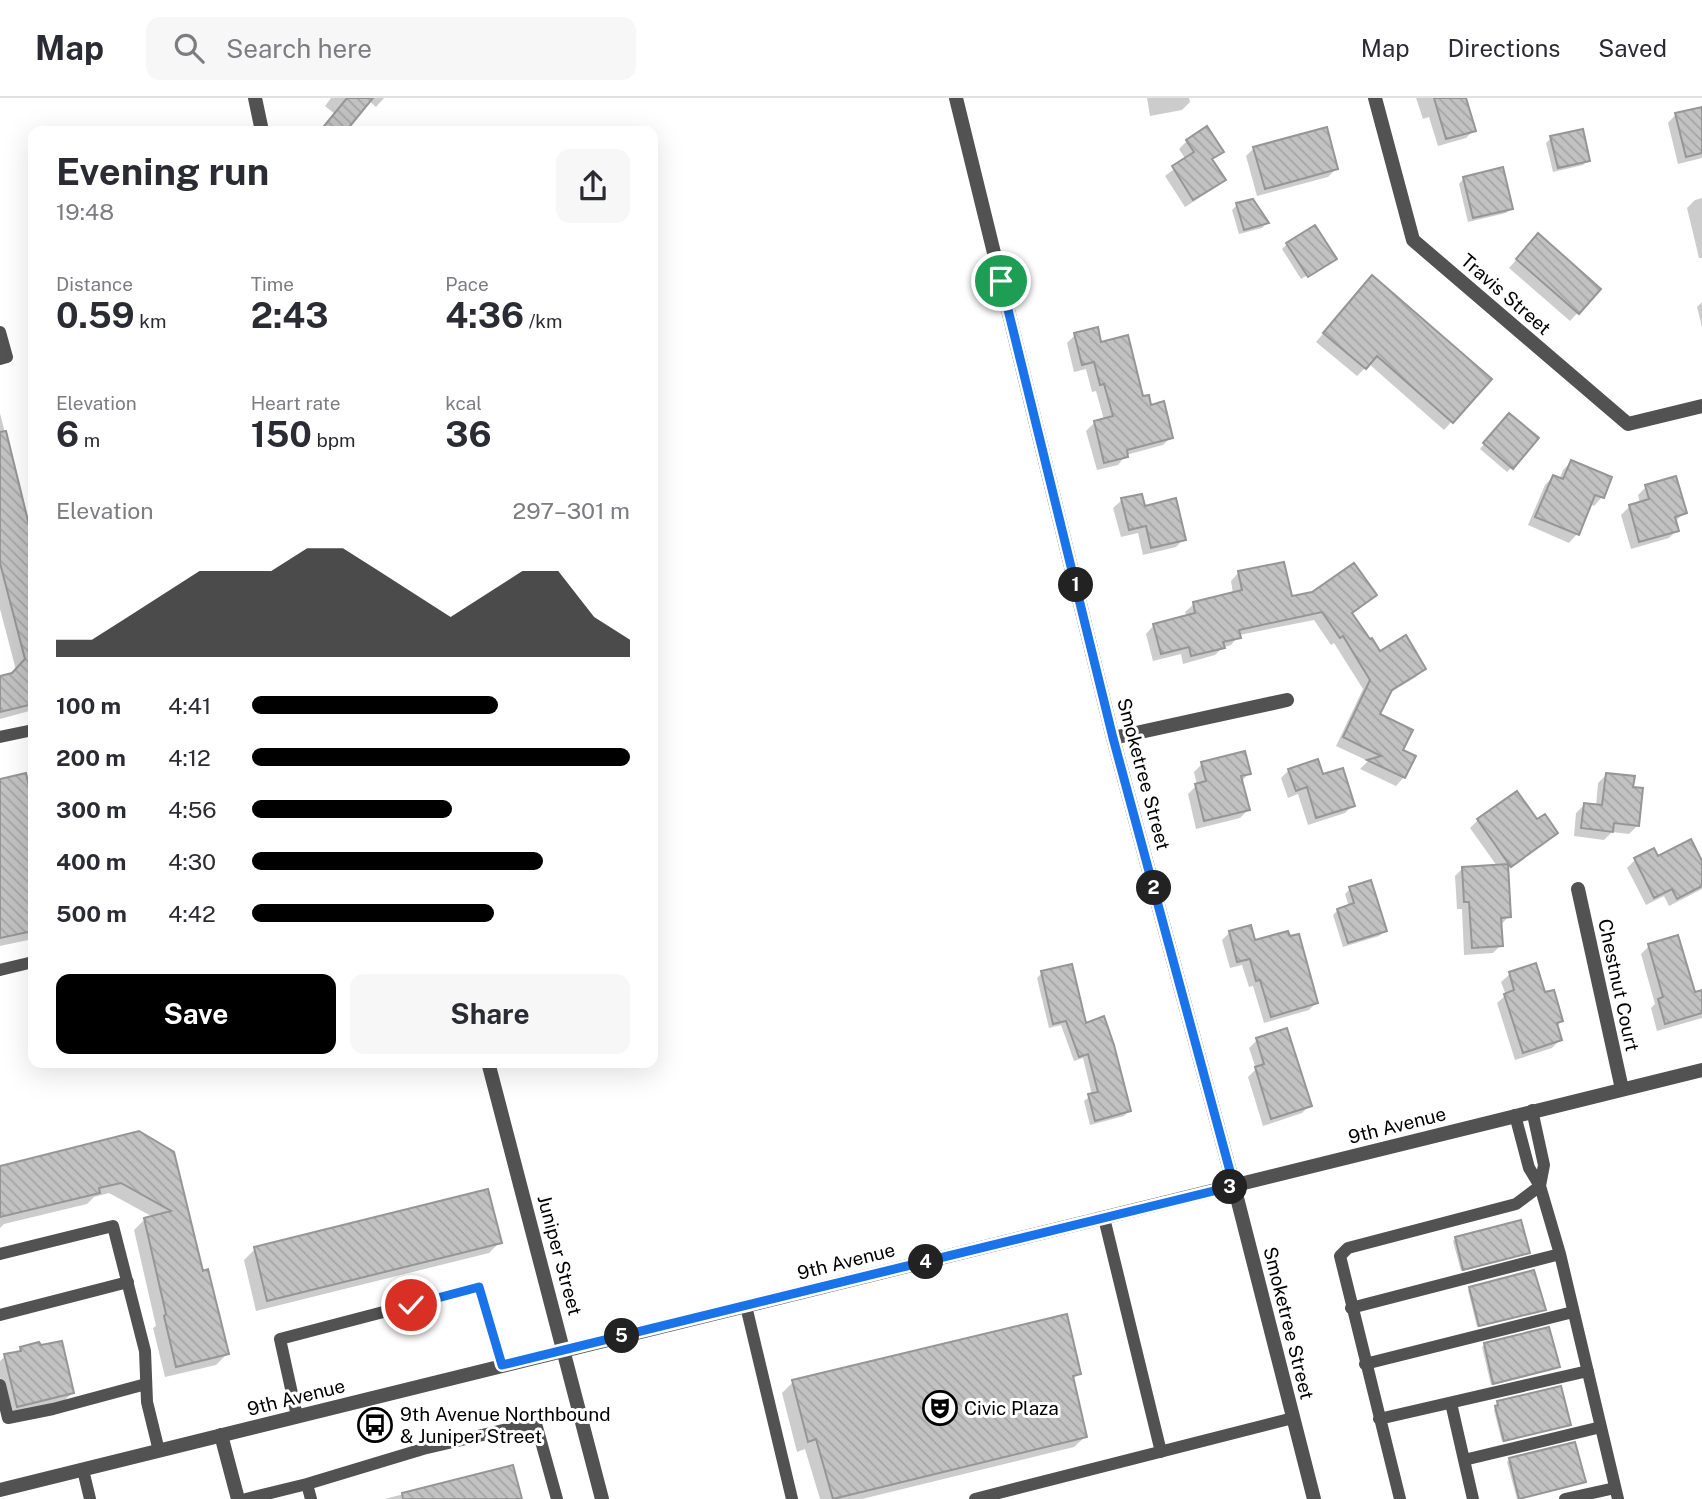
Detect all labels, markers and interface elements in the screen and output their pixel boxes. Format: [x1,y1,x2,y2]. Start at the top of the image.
search box [146,17,636,80]
text: Map [35,29,104,67]
icon: search [170,29,208,67]
text: Search here [226,33,372,64]
text: Map [1361,34,1410,62]
text: Directions [1448,34,1560,62]
text: Saved [1598,34,1667,62]
text: Evening run [56,149,269,194]
button: share [556,149,630,223]
text: 19:48 [56,198,114,225]
street label: Travis Street [1457,249,1555,339]
pin [971,251,1031,311]
icon: arrive [982,262,1020,300]
text: Distance [56,273,133,295]
text: Time [251,273,294,295]
text: Pace [445,273,489,295]
text: 0.59 [56,295,135,336]
text: 2:43 [251,295,328,336]
text: 4:36 [445,295,524,336]
text: km [135,310,166,332]
text: /km [524,310,562,332]
text: Elevation [56,392,137,414]
text: Heart rate [251,392,340,414]
text: kcal [445,392,482,414]
text: 6 [56,414,79,455]
text: 150 [251,414,312,455]
text: 36 [445,414,492,455]
text: m [79,429,100,451]
text: bpm [312,429,356,451]
text: Elevation [56,497,154,524]
text: 297–301 m [513,497,630,524]
pin: 1 [1058,568,1094,602]
text: 1 [1071,573,1080,595]
text: 100 m [56,692,121,719]
text: 4:41 [168,692,211,719]
street label: Smoketree Street [1113,696,1175,852]
text: 200 m [56,744,126,771]
text: 4:12 [168,744,211,771]
text: 300 m [56,796,127,823]
text: 4:56 [168,796,217,823]
text: 400 m [56,848,126,875]
text: 4:30 [168,848,216,875]
pin: 2 [1136,870,1172,906]
text: 2 [1147,876,1160,898]
text: 500 m [56,900,127,927]
text: 4:42 [168,900,216,927]
street label: Chestnut Court [1594,917,1644,1053]
button: Save [56,974,336,1054]
button: Share [350,974,630,1054]
street label: 9th Avenue [1346,1102,1448,1148]
pin: 3 [1212,1170,1248,1204]
text: 3 [1223,1175,1236,1197]
street label: Juniper Street [533,1192,587,1318]
street label: 9th Avenue [795,1238,897,1284]
pin: 4 [908,1244,944,1280]
street label: Smoketree Street [1259,1244,1319,1402]
text: 4 [919,1250,932,1272]
pin [381,1275,441,1335]
icon: check [392,1286,430,1324]
pin: 5 [604,1318,640,1354]
text: 5 [615,1324,628,1346]
street label: 9th Avenue [245,1374,347,1420]
theatre icon: Civic Plaza [921,1389,959,1427]
place label: Civic Plaza [964,1397,1059,1419]
place label: 9th Avenue Northbound & Juniper Street [400,1403,611,1447]
bus stop icon: 9th Avenue Northbound & Juniper Street [356,1406,394,1444]

